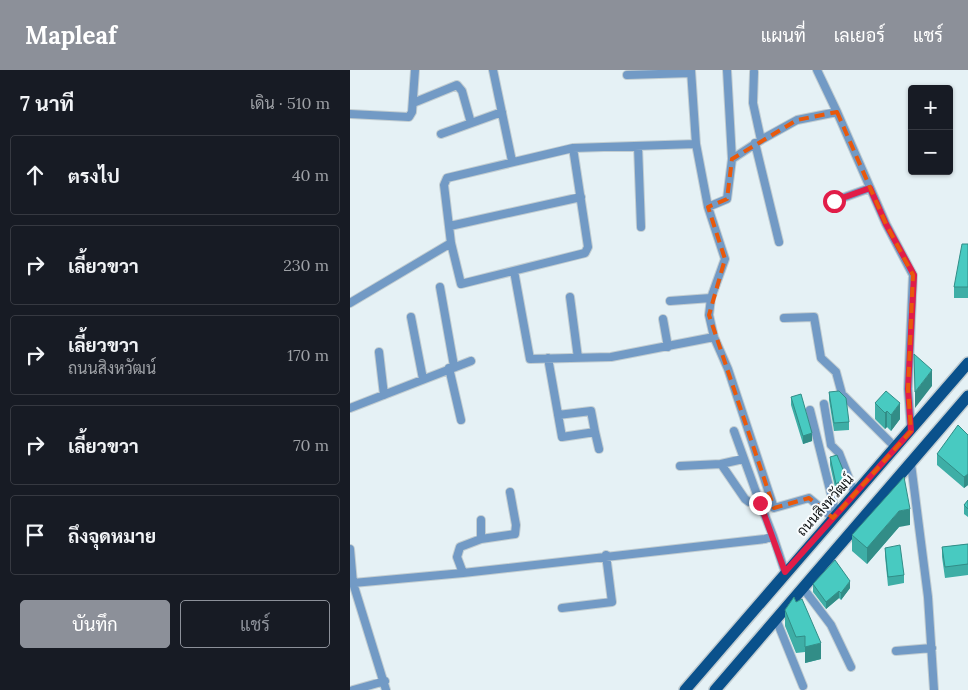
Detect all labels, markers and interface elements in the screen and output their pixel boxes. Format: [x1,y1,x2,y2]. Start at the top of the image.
text: Mapleaf [25,20,117,51]
text: แผนที่ [761,24,806,47]
text: เลเยอร์ [834,24,885,47]
text: แชร์ [913,24,943,47]
map controls [908,85,953,175]
button: + [908,85,953,130]
text: 7 นาที [20,90,74,117]
text: เดิน · 510 m [250,93,330,113]
button: − [908,130,953,175]
icon: ahead [21,161,49,189]
text: ตรงไป [68,164,120,188]
text: 40 m [292,165,329,185]
route start [823,190,846,213]
icon: right [21,251,49,279]
text: เลี้ยวขวา [68,254,139,278]
text: 230 m [283,255,329,275]
text: เลี้ยวขวา [68,333,139,357]
icon: right [21,341,49,369]
text: 170 m [287,345,329,365]
text: ถนนสิงหวัฒน์ [68,358,156,378]
icon: right [21,431,49,459]
text: เลี้ยวขวา [68,434,139,458]
text: 70 m [293,435,329,455]
street label: ถนนสิงหวัฒน์ [793,470,858,540]
route end [749,492,772,515]
icon: arrive [21,521,49,549]
text: ถึงจุดหมาย [68,524,156,548]
button: บันทึก [20,600,170,648]
button: แชร์ [180,600,330,648]

